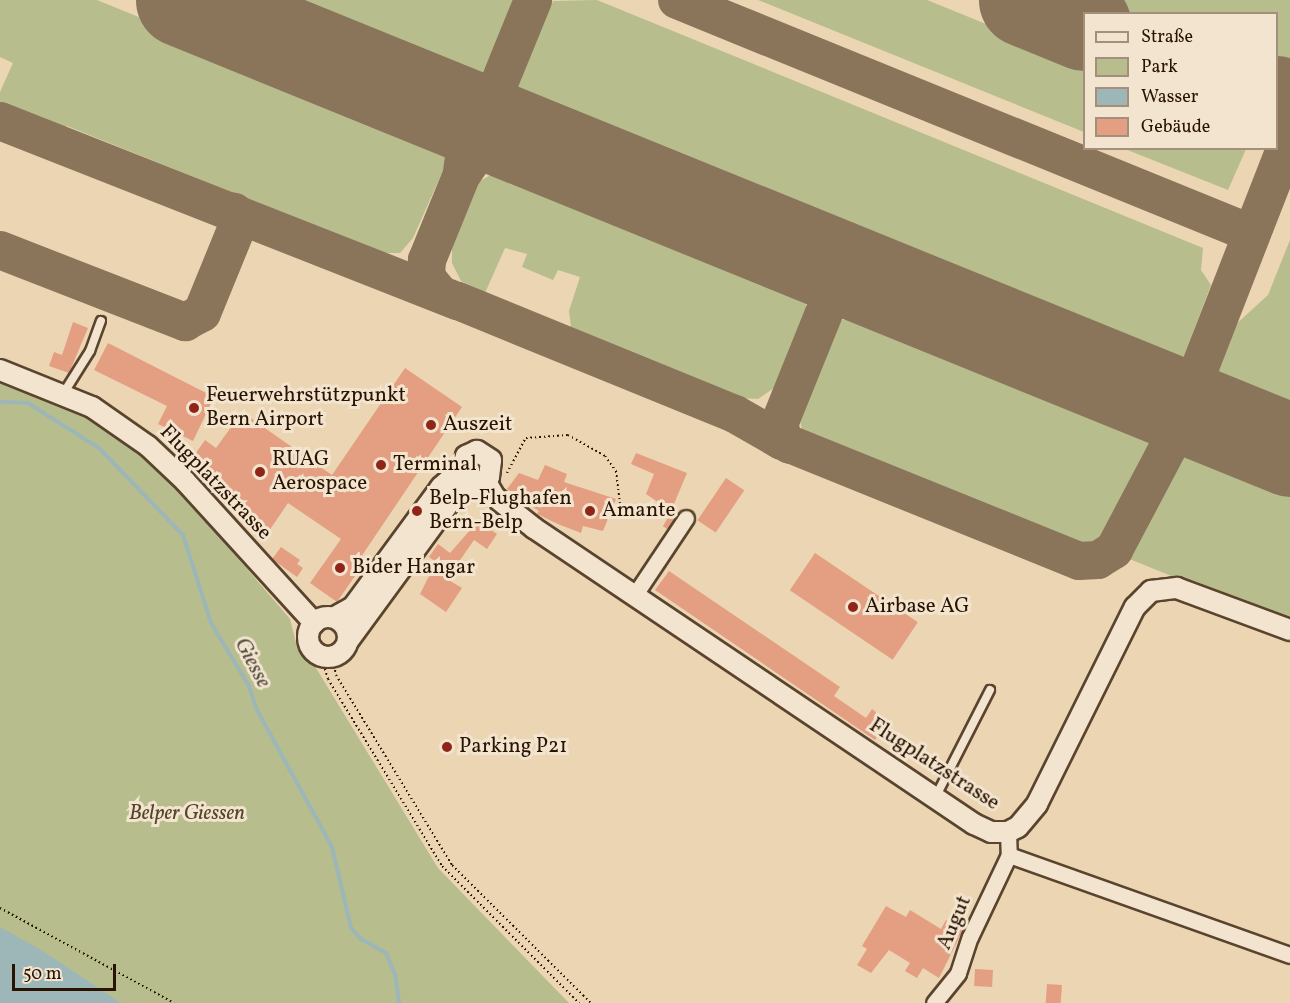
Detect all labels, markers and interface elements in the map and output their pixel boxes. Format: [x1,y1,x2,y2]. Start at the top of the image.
legend [1083,12,1278,150]
text: Straße [1141,25,1193,50]
text: Park [1141,55,1178,80]
text: Wasser [1141,85,1198,110]
text: Gebäude [1141,115,1210,140]
place label: Feuerwehrstützpunkt Bern Airport [206,383,406,433]
marker: Feuerwehrstützpunkt Bern Airport [187,401,201,415]
place label: Auszeit [443,412,512,438]
marker: Auszeit [424,418,438,432]
street label: Flugplatzstrasse [154,420,276,546]
place label: RUAG Aerospace [272,447,367,497]
place label: Terminal [393,452,477,478]
marker: Terminal [374,458,388,472]
marker: RUAG Aerospace [253,465,267,479]
place label: Belp-Flughafen Bern-Belp [429,486,572,536]
place label: Amante [602,498,675,524]
marker: Belp-Flughafen Bern-Belp [410,504,424,518]
marker: Amante [583,504,597,518]
place label: Bider Hangar [352,555,475,581]
marker: Bider Hangar [333,561,347,575]
place label: Airbase AG [865,594,970,620]
marker: Airbase AG [846,600,860,614]
water label: Giesse [228,634,276,692]
street label: Flugplatzstrasse [864,713,1004,817]
place label: Parking P21 [459,734,567,760]
marker: Parking P21 [440,740,454,754]
park label: Belper Giessen [129,801,245,827]
street label: Augut [932,892,978,954]
scale bar [15,952,118,990]
text: 50 m [23,962,62,987]

